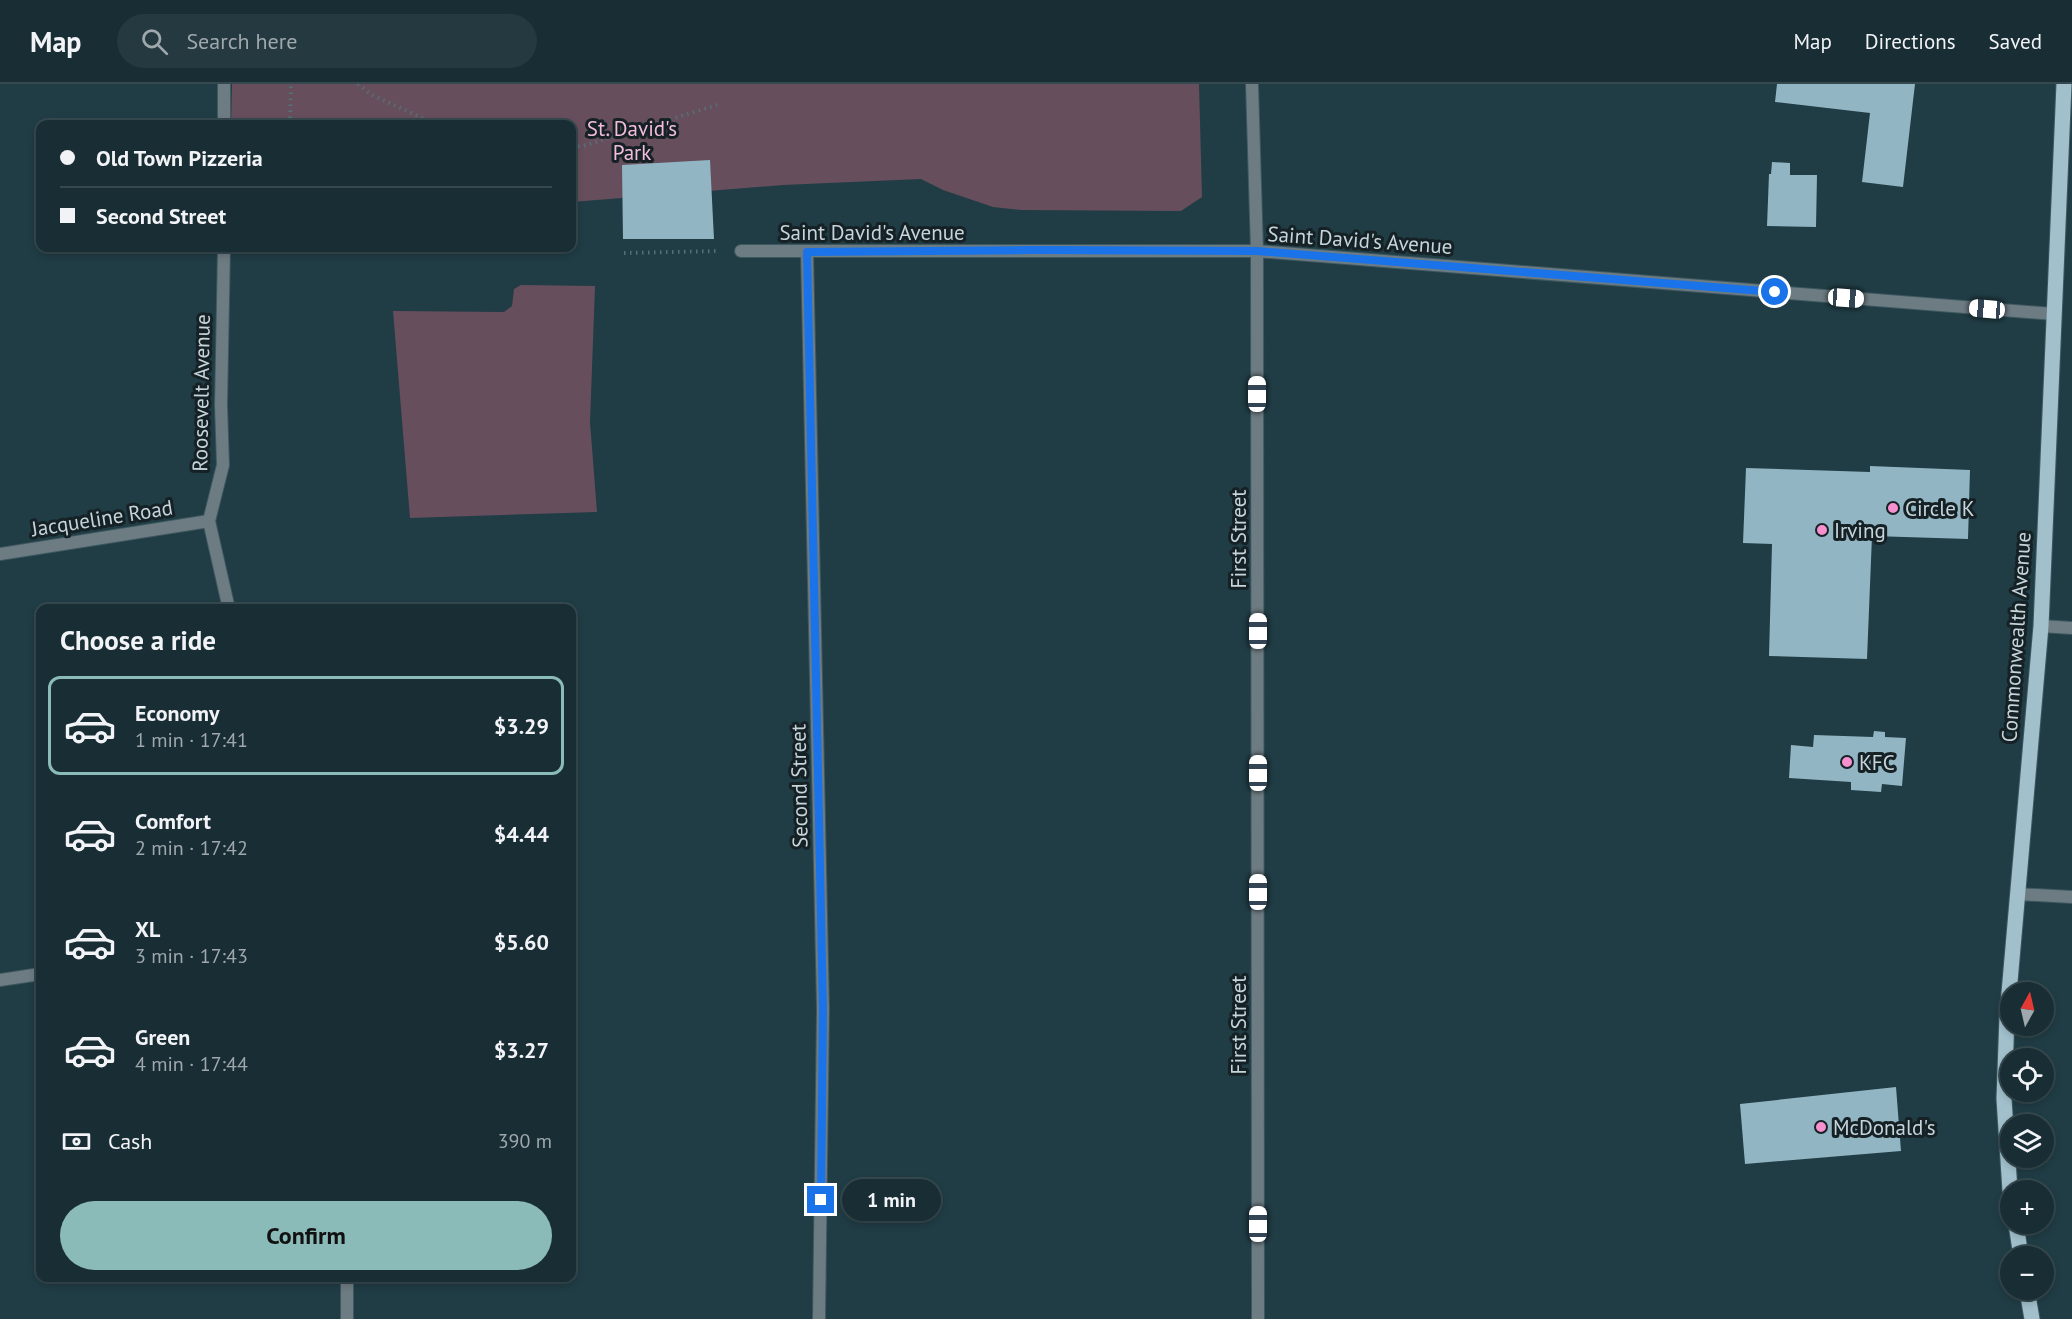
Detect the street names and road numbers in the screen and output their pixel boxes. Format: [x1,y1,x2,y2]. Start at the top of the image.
street label: Saint David's Avenue [779,219,965,246]
street label: Saint David's Avenue [1267,220,1453,260]
street label: Roosevelt Avenue [186,314,216,472]
street label: First Street [1225,490,1252,588]
street label: Jacqueline Road [28,493,175,543]
street label: Commonwealth Avenue [1995,531,2037,743]
street label: Second Street [784,724,814,848]
street label: First Street [1225,976,1252,1074]

